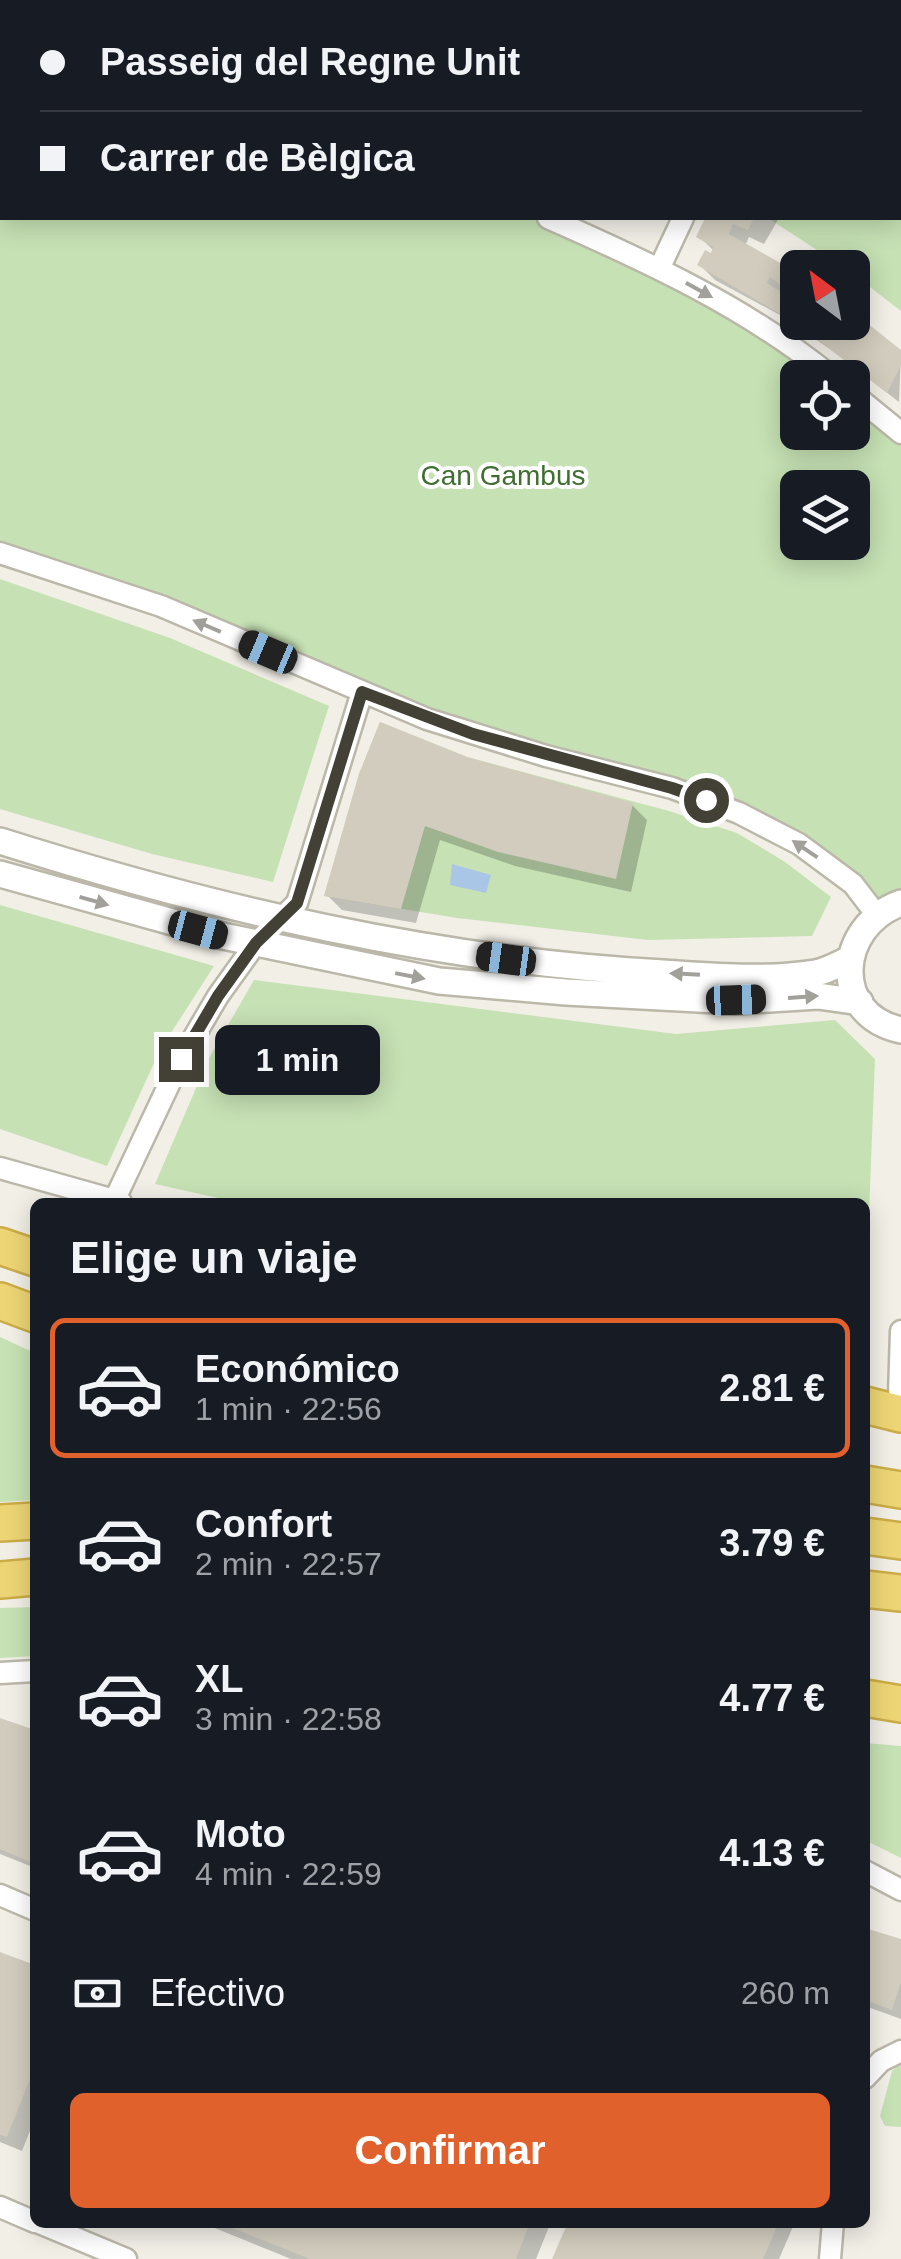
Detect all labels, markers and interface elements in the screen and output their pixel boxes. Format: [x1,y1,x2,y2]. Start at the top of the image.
text: Passeig del Regne Unit [100,41,520,83]
text: Carrer de Bèlgica [100,137,415,179]
north arrow [780,250,870,340]
map controls [780,250,870,560]
one-way arrow [685,281,714,298]
button: locate [780,360,870,450]
park label: Can Gambus [421,460,585,491]
button: layers [780,470,870,560]
one-way arrow [192,618,222,634]
car [235,626,301,678]
route start [684,778,729,823]
one-way arrow [791,840,818,859]
one-way arrow [79,894,110,909]
car [165,908,231,952]
car [474,940,538,978]
one-way arrow [669,966,701,982]
one-way arrow [395,968,426,984]
car [705,984,767,1016]
one-way arrow [788,989,820,1005]
callout: 1 min [216,1024,381,1094]
route end [159,1037,204,1082]
text: 1 min [256,1042,339,1078]
text: Elige un viaje [70,1232,358,1283]
icon: car [75,1343,165,1433]
text: Económico [195,1348,400,1390]
text: 2.81 € [719,1367,825,1409]
text: 1 min · 22:56 [195,1391,382,1427]
icon: car [75,1498,165,1588]
text: Confort [195,1503,332,1545]
text: 3.79 € [719,1522,825,1564]
text: 2 min · 22:57 [195,1546,382,1582]
icon: car [75,1653,165,1743]
text: XL [195,1658,244,1700]
text: 4.77 € [719,1677,825,1719]
text: 3 min · 22:58 [195,1701,382,1737]
icon: car [75,1808,165,1898]
text: Moto [195,1813,286,1855]
text: 4.13 € [719,1832,825,1874]
text: 4 min · 22:59 [195,1856,382,1892]
icon: cash [70,1966,125,2021]
text: Efectivo [150,1972,285,2014]
text: 260 m [741,1975,830,2011]
button: Confirmar [70,2093,830,2208]

